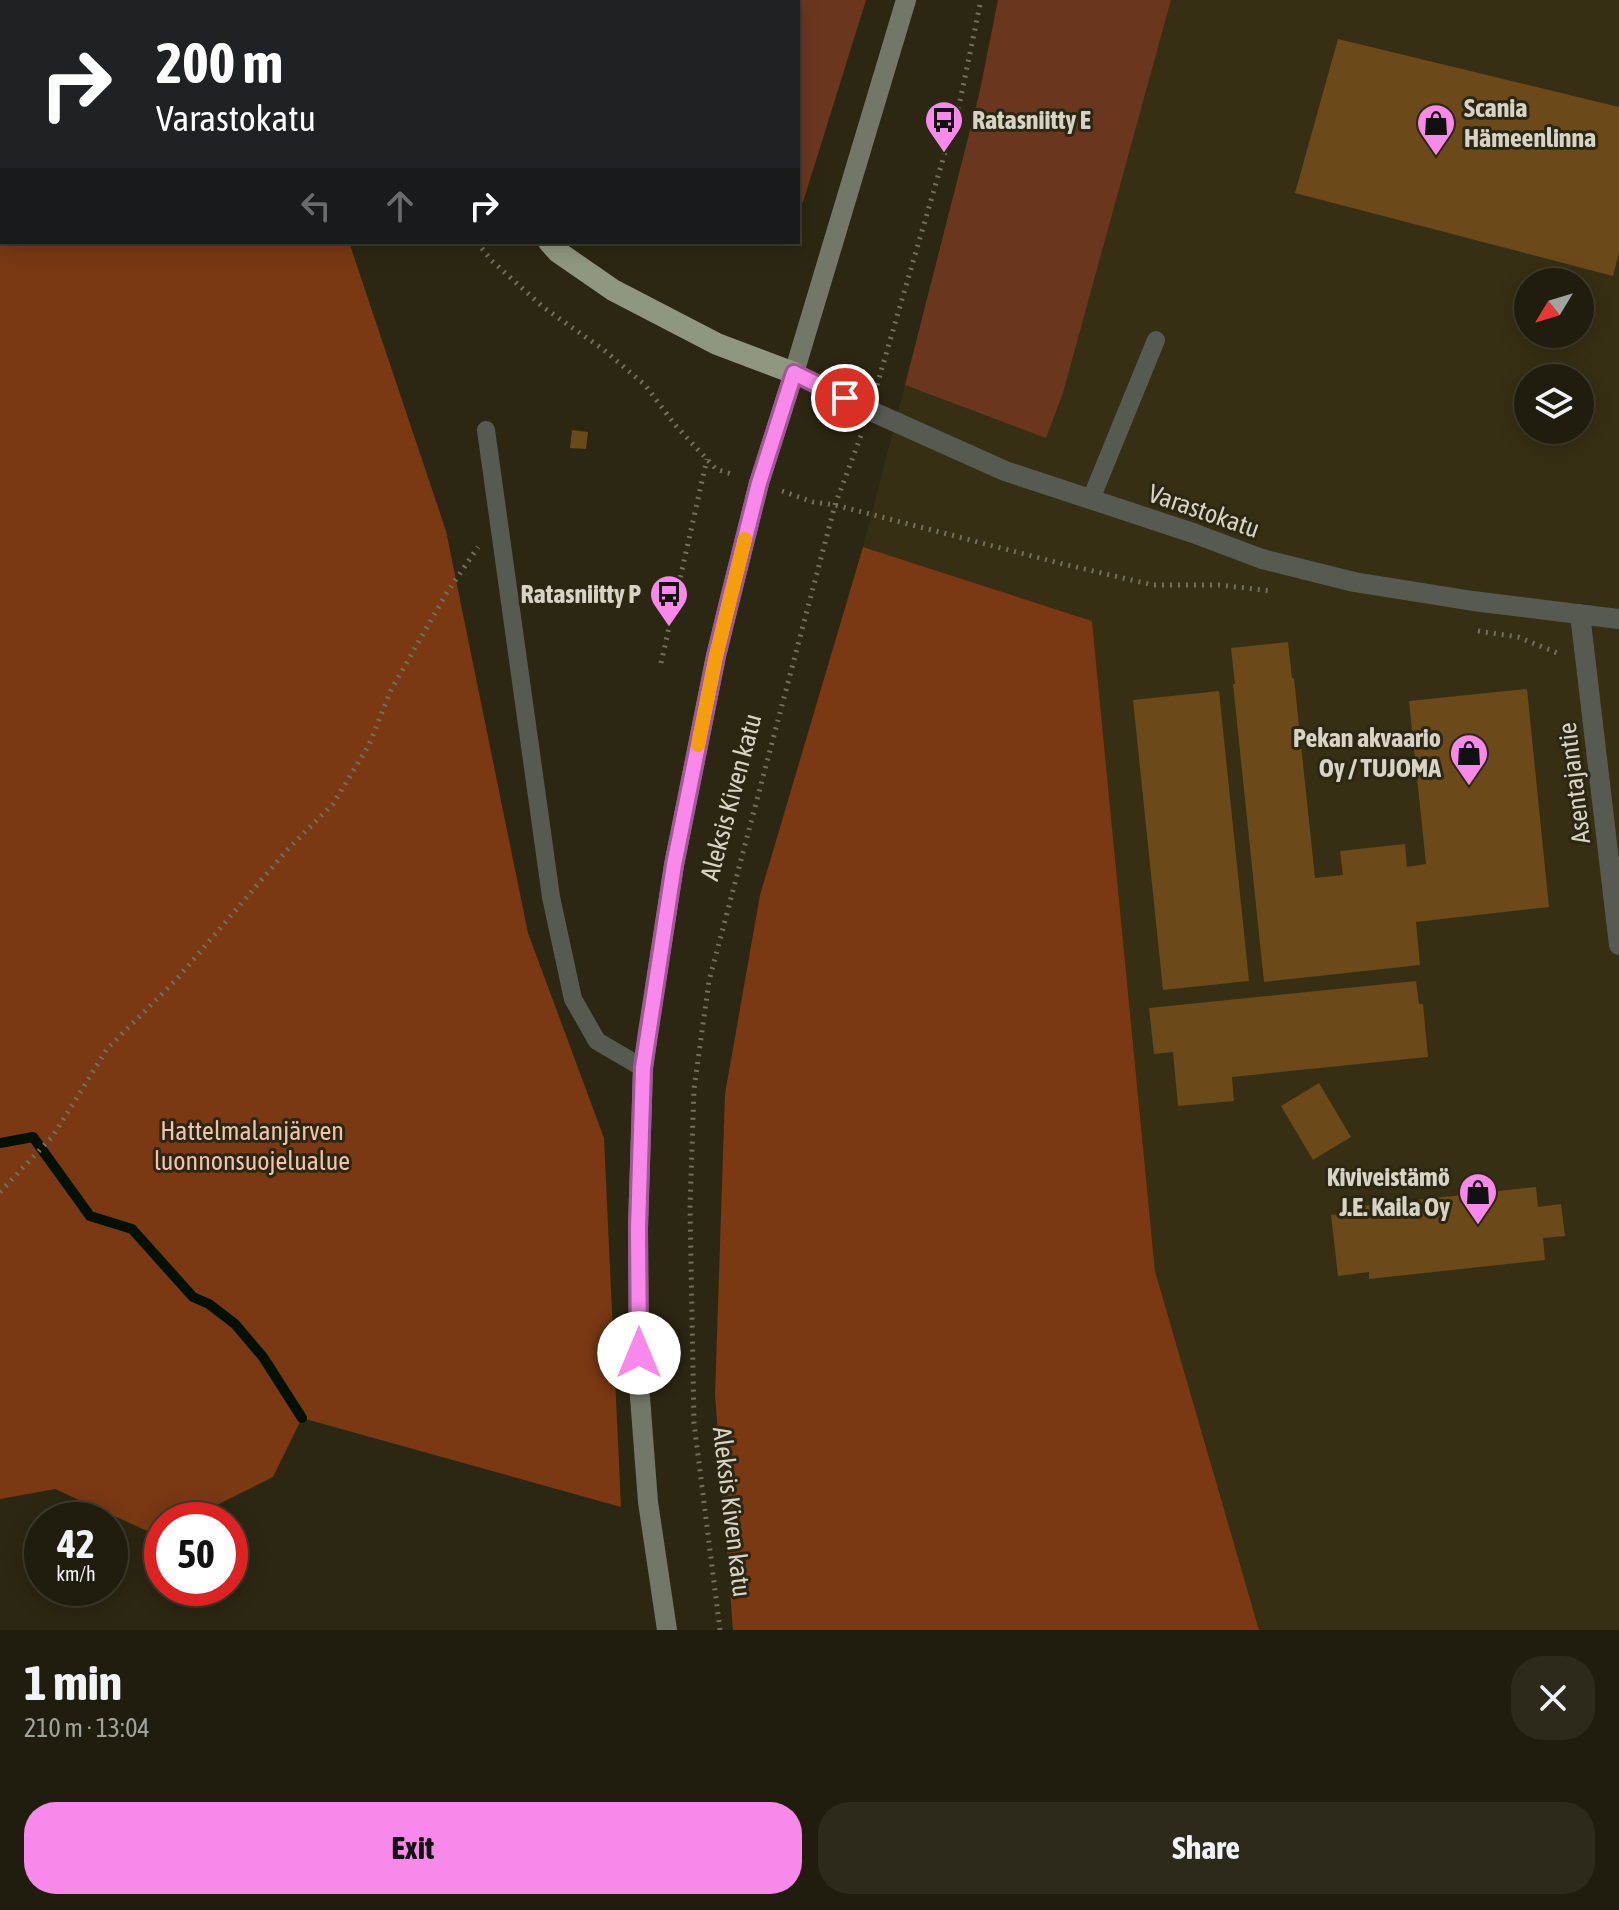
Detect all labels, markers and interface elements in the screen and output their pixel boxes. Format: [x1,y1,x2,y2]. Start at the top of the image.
text: 200 m [156,31,283,95]
icon: right [24,32,128,136]
place label: Scania Hämeenlinna [1464,93,1596,153]
text: Varastokatu [156,97,316,139]
bus stop icon: Ratasniitty E [923,99,965,154]
shop icon: Scania Hämeenlinna [1415,102,1457,157]
place label: Ratasniitty E [972,105,1091,135]
icon: left [294,184,338,228]
icon: ahead [378,184,422,228]
icon: right [462,184,506,228]
north arrow [1514,268,1594,348]
map controls [1514,268,1594,444]
pin [811,364,879,432]
button: layers [1514,364,1594,444]
icon: arrive [823,376,867,420]
street label: Varastokatu [1145,478,1263,544]
bus stop icon: Ratasniitty P [648,573,690,628]
place label: Ratasniitty P [521,579,641,609]
street label: Aleksis Kiven katu [694,710,768,884]
street label: Asentajantie [1552,721,1596,845]
place label: Pekan akvaario Oy / TUJOMA [1293,723,1441,783]
shop icon: Pekan akvaario Oy / TUJOMA [1448,732,1490,787]
park label: Hattelmalanjärven luonnonsuojelualue [154,1116,350,1176]
place label: Kiviveistämö J.E. Kaila Oy [1327,1162,1450,1222]
shop icon: Kiviveistämö J.E. Kaila Oy [1457,1171,1499,1226]
position arrow [597,1311,681,1395]
street label: Aleksis Kiven katu [707,1425,757,1599]
speed limit sign: 50 [144,1502,248,1606]
text: 42 [57,1521,95,1566]
text: km/h [56,1562,96,1585]
text: 1 min [24,1655,122,1710]
button: close [1511,1656,1595,1740]
text: 210 m · 13:04 [24,1713,150,1743]
button: Exit [24,1802,802,1894]
button: Share [818,1802,1595,1894]

